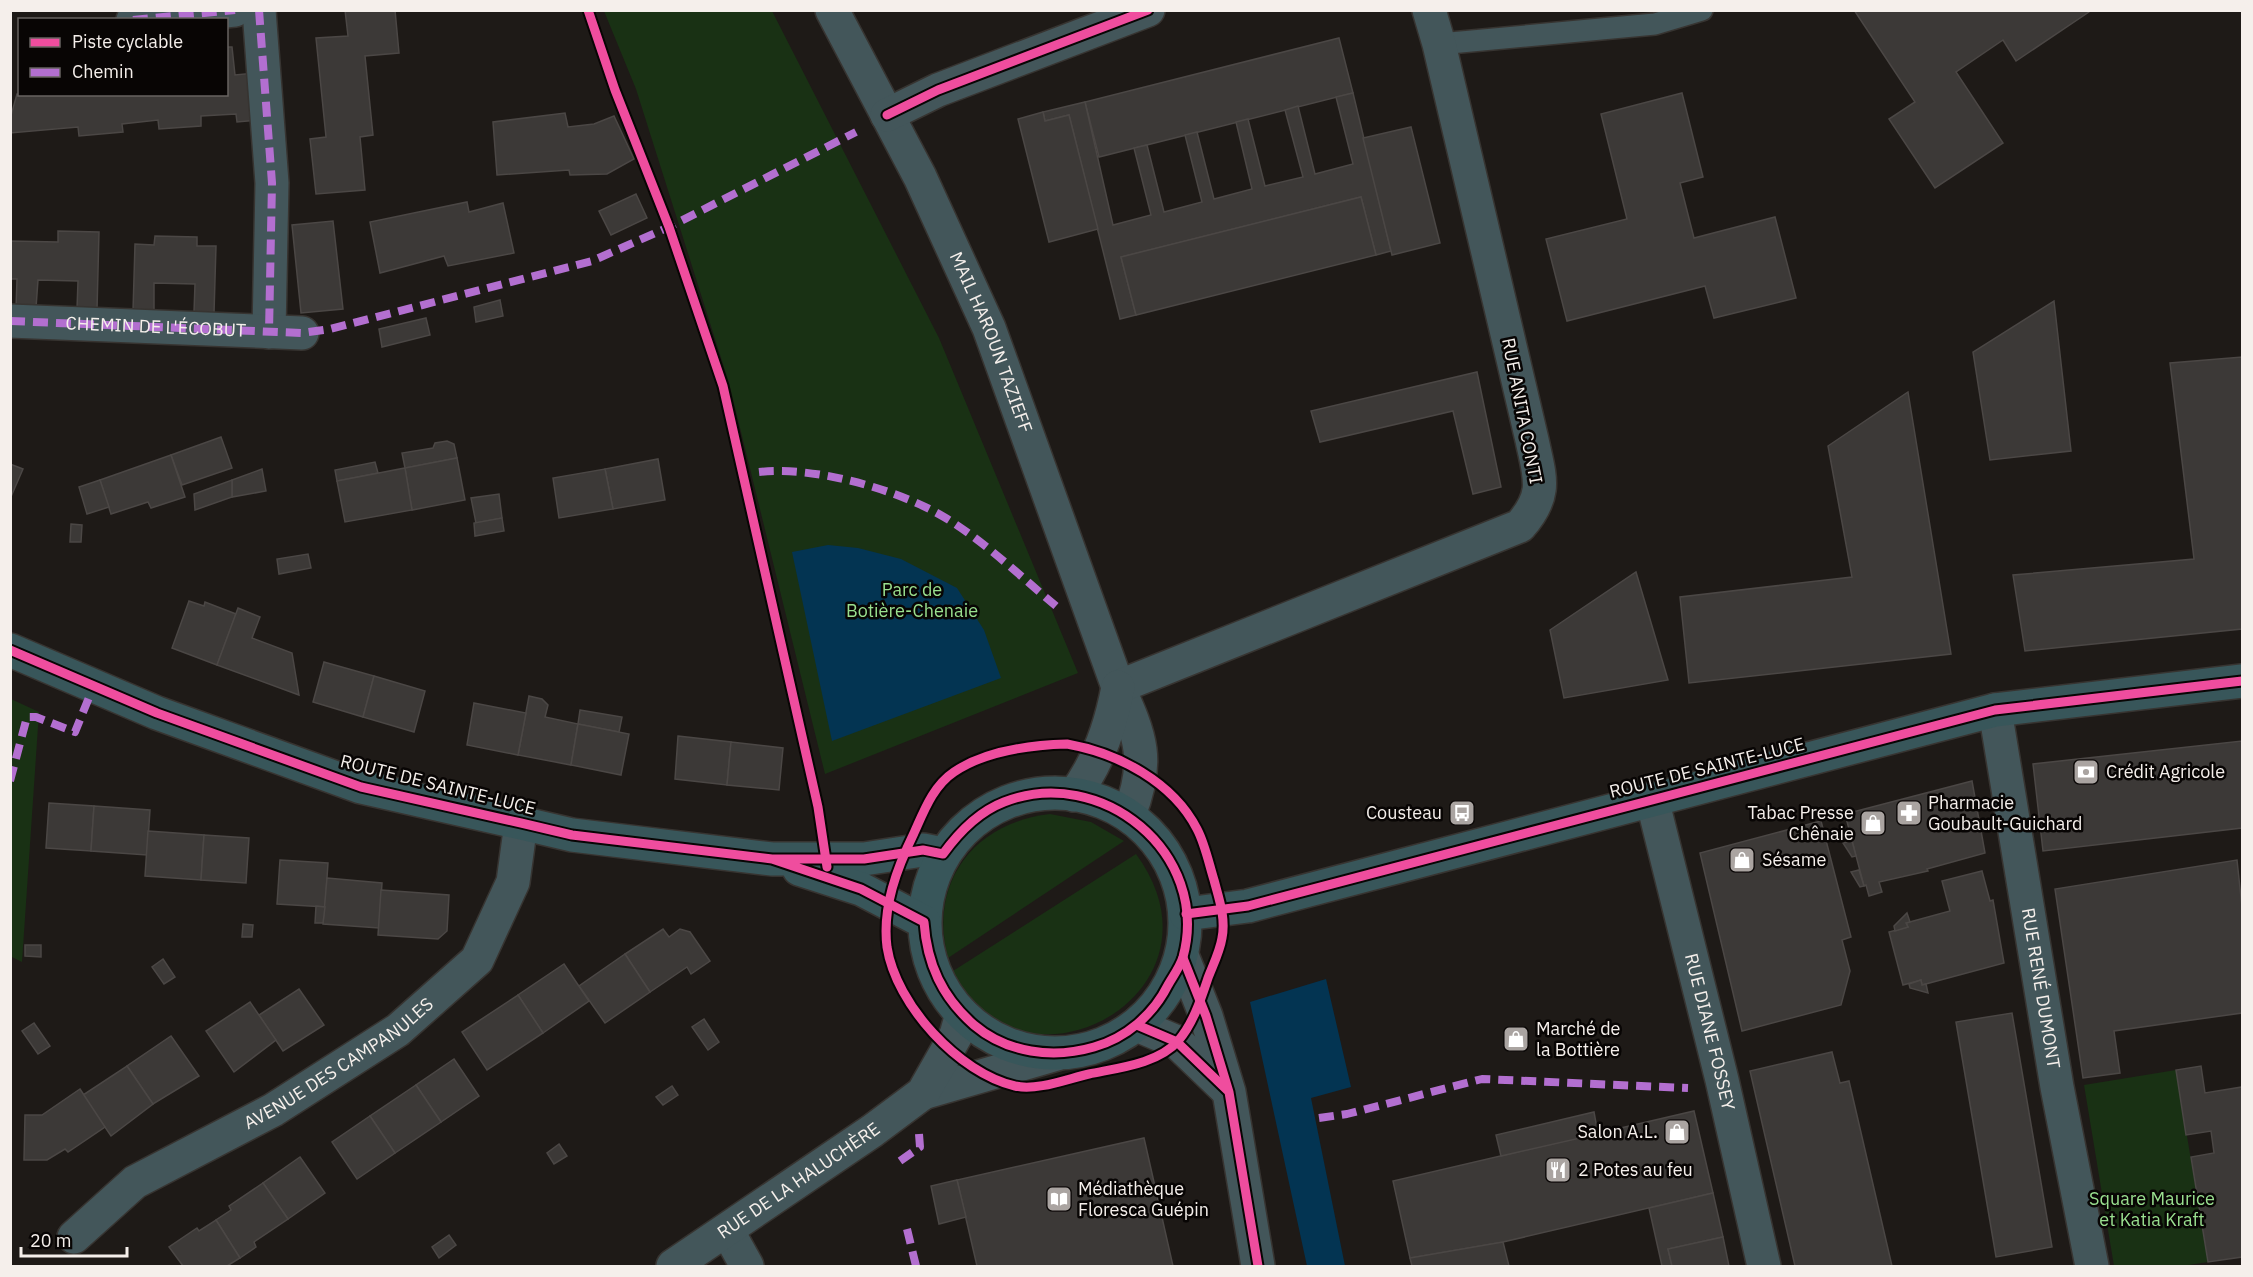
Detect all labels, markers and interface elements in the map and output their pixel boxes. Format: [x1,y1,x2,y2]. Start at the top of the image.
legend [18,18,228,96]
text: Piste cyclable [72,30,183,53]
text: Chemin [72,60,134,83]
street label: MAIL HAROUN TAZIEFF [945,248,1038,436]
street label: CHEMIN DE L'ÉCOBUT [65,311,247,342]
street label: RUE ANITA CONTI [1497,336,1548,486]
park label: Parc de Botière-Chenaie [846,578,978,622]
street label: ROUTE DE SAINTE-LUCE [1607,732,1807,803]
street label: ROUTE DE SAINTE-LUCE [338,749,538,820]
bank icon: Crédit Agricole [2071,757,2101,787]
place label: Crédit Agricole [2106,760,2225,783]
place label: Pharmacie Goubault-Guichard [1928,791,2082,835]
bus stop icon: Cousteau [1447,798,1477,828]
pharmacy icon: Pharmacie Goubault-Guichard [1894,798,1924,828]
place label: Cousteau [1366,801,1442,824]
place label: Tabac Presse Chênaie [1748,801,1854,845]
shop icon: Tabac Presse Chênaie [1858,808,1888,838]
shop icon: Sésame [1727,845,1757,875]
place label: Sésame [1762,848,1826,871]
street label: RUE RENÉ DUMONT [2017,906,2066,1070]
street label: RUE DIANE FOSSEY [1680,951,1741,1113]
street label: AVENUE DES CAMPANULES [240,992,438,1134]
place label: Marché de la Bottière [1536,1017,1621,1061]
shop icon: Marché de la Bottière [1501,1024,1531,1054]
street label: RUE DE LA HALUCHÈRE [713,1117,885,1244]
shop icon: Salon A.L. [1662,1117,1692,1147]
place label: Salon A.L. [1577,1120,1658,1143]
restaurant icon: 2 Potes au feu [1543,1155,1573,1185]
place label: 2 Potes au feu [1578,1158,1693,1181]
place label: Médiathèque Floresca Guépin [1078,1177,1209,1221]
library icon: Médiathèque Floresca Guépin [1044,1184,1074,1214]
park label: Square Maurice et Katia Kraft [2089,1187,2215,1231]
scale bar [21,1220,128,1258]
text: 20 m [30,1229,72,1252]

